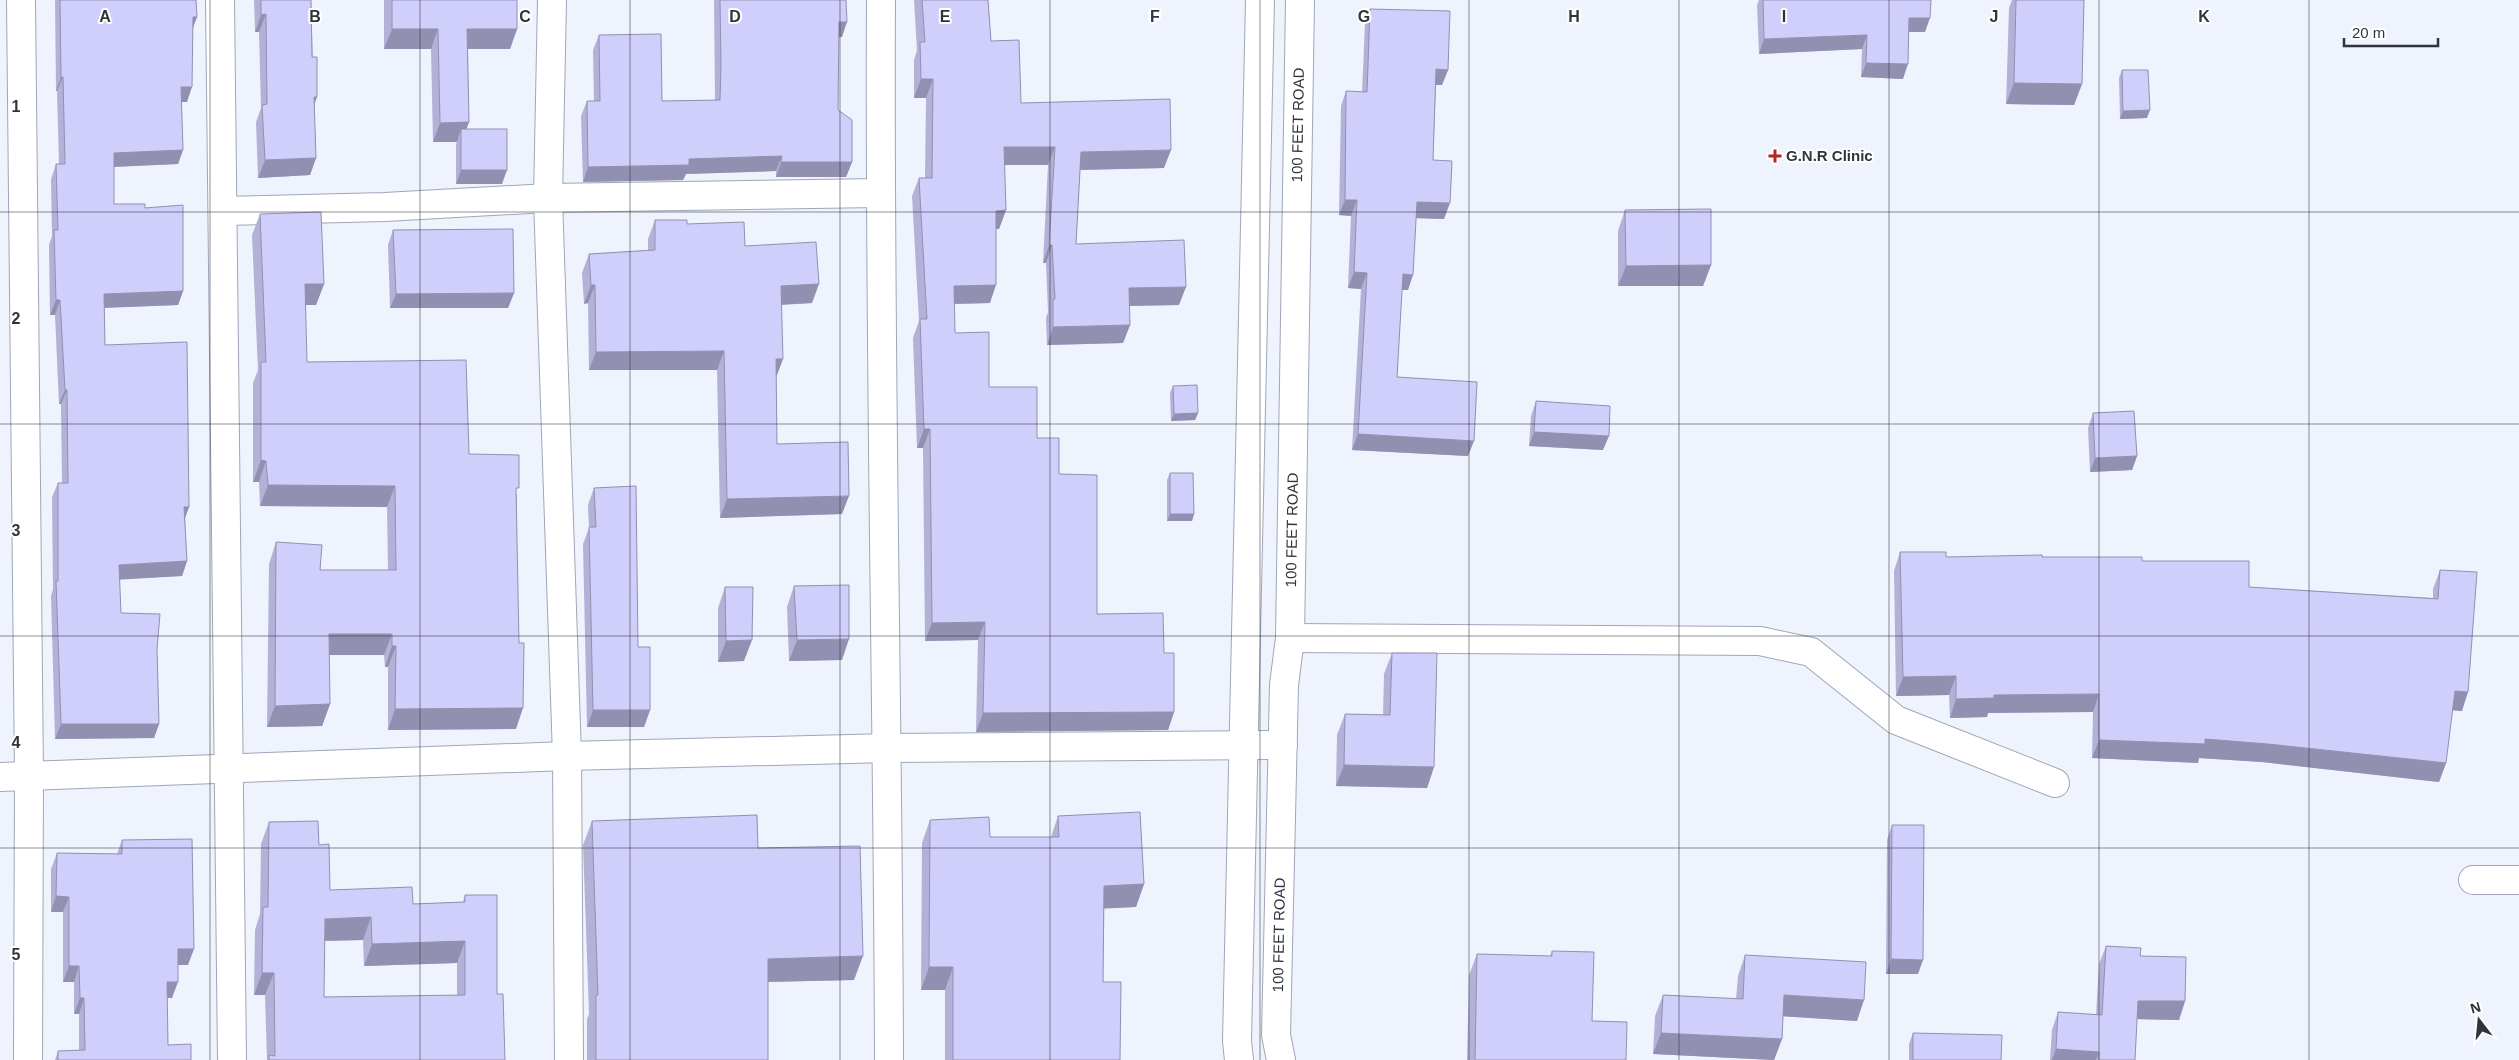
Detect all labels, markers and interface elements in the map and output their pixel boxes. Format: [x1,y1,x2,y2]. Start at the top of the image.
text: A [99,8,111,25]
text: B [309,8,321,25]
text: C [519,8,531,25]
text: D [729,8,741,25]
text: E [940,8,951,25]
text: F [1150,8,1160,25]
text: G [1358,8,1370,25]
text: H [1568,8,1580,25]
text: I [1782,8,1786,25]
text: J [1990,8,1998,25]
text: K [2198,8,2210,25]
scale bar [2344,15,2438,47]
text: 20 m [2352,24,2385,41]
street label: 100 FEET ROAD [1288,67,1307,183]
text: 1 [12,98,21,115]
place label: G.N.R Clinic [1786,147,1873,164]
marker: G.N.R Clinic [1768,149,1782,163]
text: 2 [12,310,21,327]
street label: 100 FEET ROAD [1282,472,1301,588]
text: 3 [12,522,21,539]
text: 4 [12,734,21,751]
street label: 100 FEET ROAD [1269,877,1288,993]
text: 5 [12,946,21,963]
north arrow [2454,995,2504,1045]
text: N [2468,998,2482,1017]

